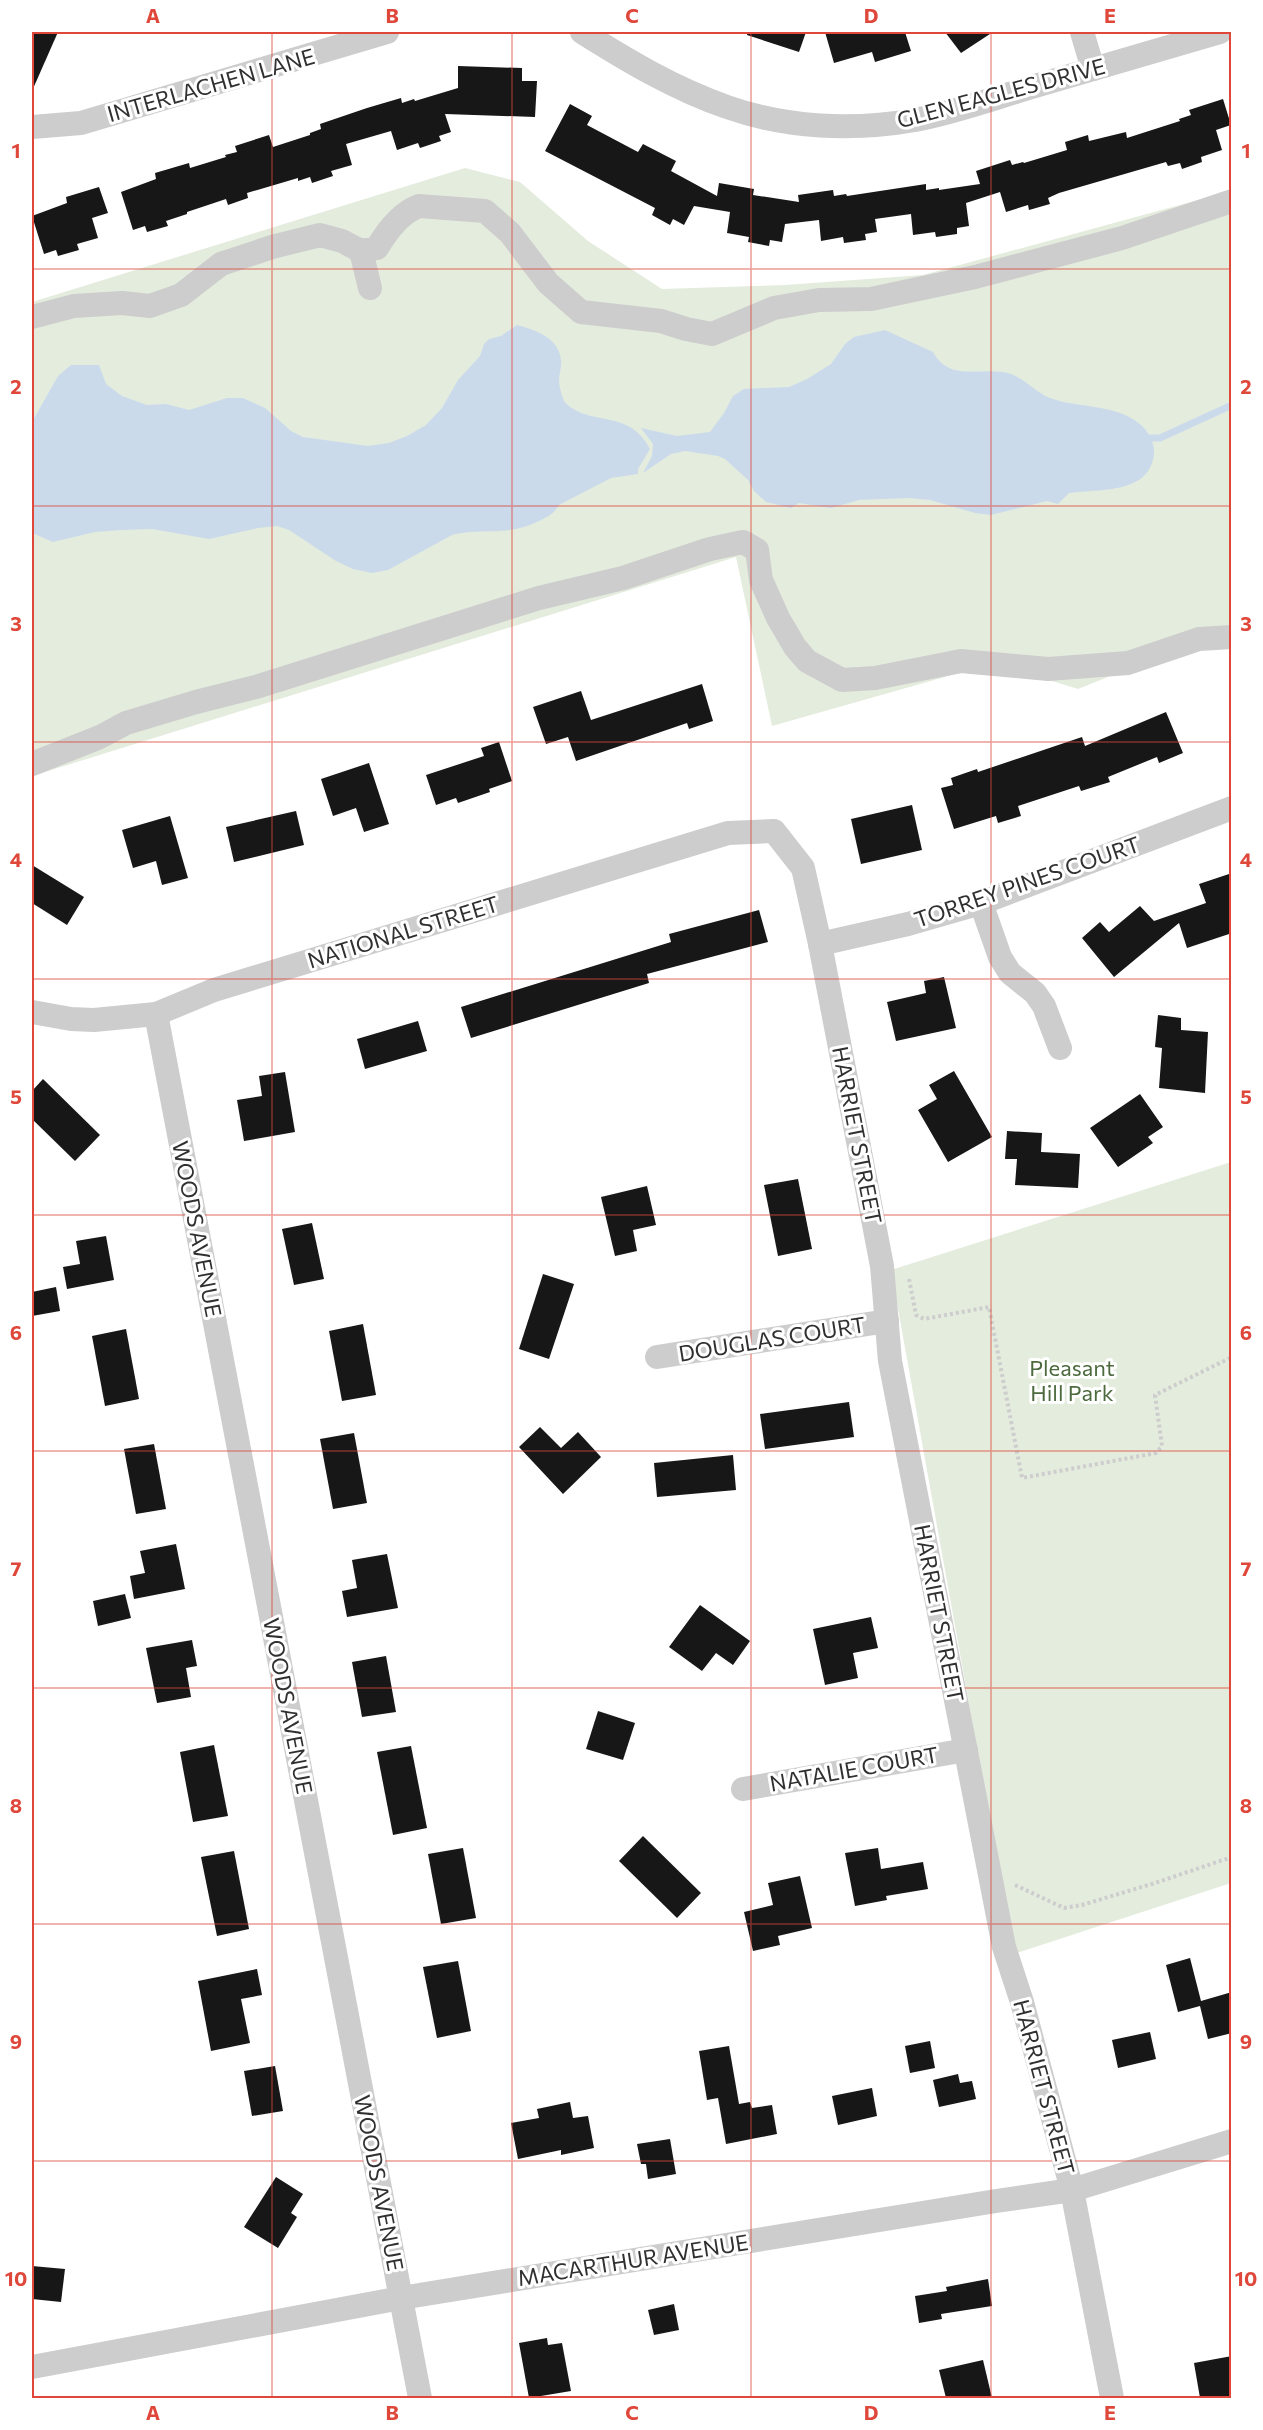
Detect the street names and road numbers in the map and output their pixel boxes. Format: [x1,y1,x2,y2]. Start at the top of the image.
street label: INTERLACHEN LANE [104,42,318,127]
street label: GLEN EAGLES DRIVE [894,52,1108,133]
street label: TORREY PINES COURT [911,830,1143,933]
street label: NATIONAL STREET [304,890,502,973]
street label: HARRIET STREET [827,1044,888,1226]
street label: WOODS AVENUE [167,1139,228,1319]
street label: DOUGLAS COURT [677,1310,867,1367]
street label: HARRIET STREET [909,1522,970,1704]
street label: WOODS AVENUE [258,1616,319,1796]
street label: NATALIE COURT [767,1740,940,1797]
street label: HARRIET STREET [1008,1996,1081,2177]
street label: WOODS AVENUE [349,2093,410,2273]
street label: MACARTHUR AVENUE [516,2228,750,2291]

